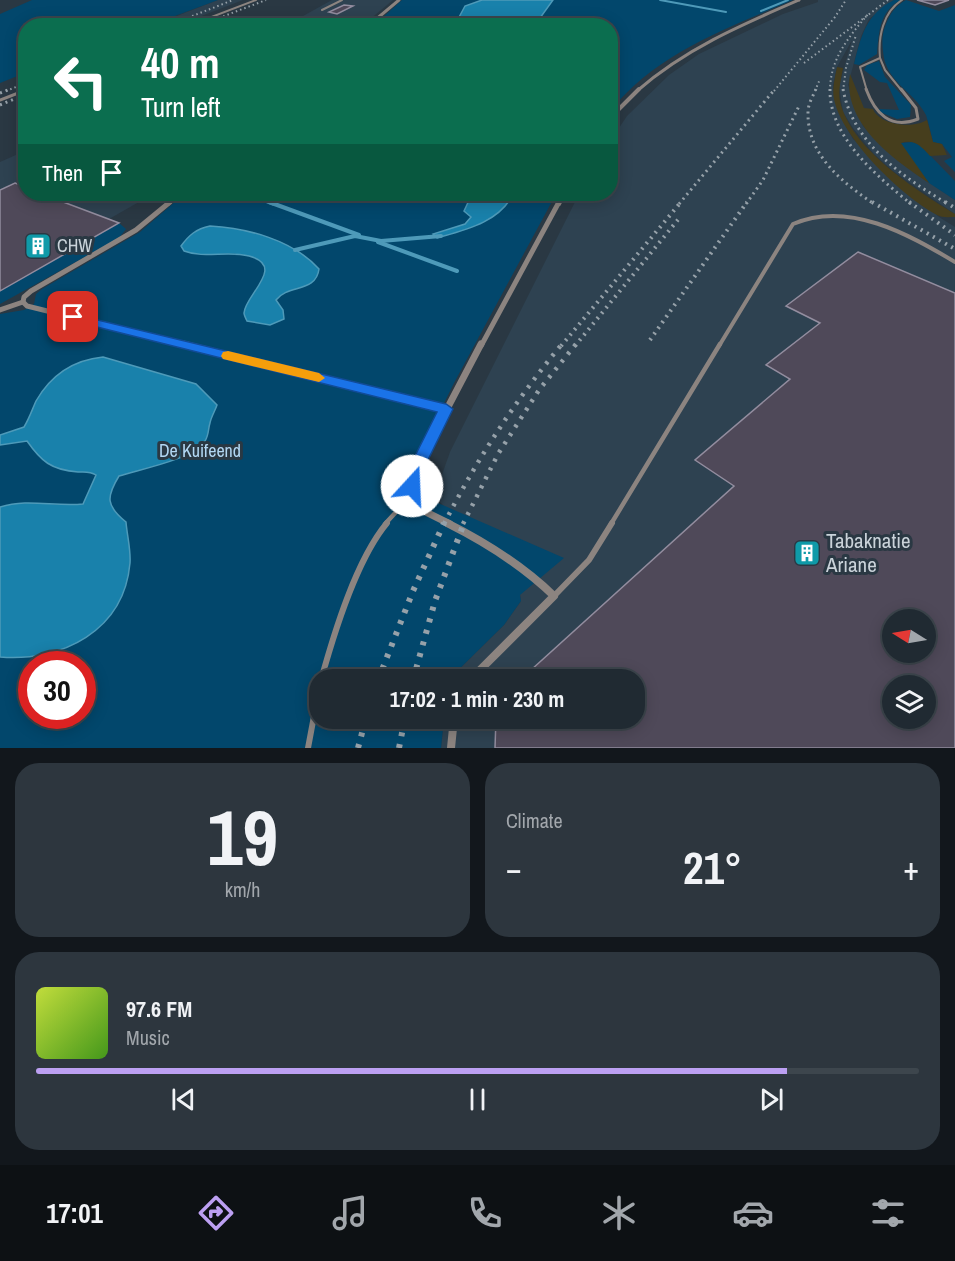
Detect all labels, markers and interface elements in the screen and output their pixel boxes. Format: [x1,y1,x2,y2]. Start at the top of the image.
text: 40 m [141,35,220,91]
icon: left [42,42,120,120]
text: Turn left [141,89,220,125]
icon: arrive [95,156,128,189]
text: Then [42,158,83,188]
building icon: CHW [23,231,53,261]
place label: CHW [57,233,92,258]
pin [47,291,98,342]
icon: arrive [56,300,89,333]
park label: De Kuifeend [159,438,241,463]
position arrow [380,454,444,518]
place label: Tabaknatie Ariane [825,526,911,579]
building icon: Tabaknatie Ariane [792,538,822,568]
north arrow [882,609,936,663]
map controls [882,609,936,729]
speed limit sign: 30 [18,651,96,729]
button: layers [882,675,936,729]
text: 17:02 · 1 min · 230 m [390,684,564,714]
text: 19 [207,784,278,889]
text: Climate [506,807,563,834]
text: 21° [683,837,742,898]
text: − [506,846,522,890]
text: + [903,846,919,890]
text: km/h [225,876,260,903]
text: 97.6 FM [126,994,192,1024]
text: Music [126,1024,170,1051]
icon: previous [167,1083,200,1116]
icon: pause [461,1083,494,1116]
icon: next [755,1083,788,1116]
icon: directions [195,1192,237,1234]
icon: music [329,1192,371,1234]
icon: phone [464,1192,506,1234]
icon: climate [598,1192,640,1234]
icon: car [732,1192,774,1234]
icon: filters [867,1192,909,1234]
text: 17:01 [46,1195,103,1231]

